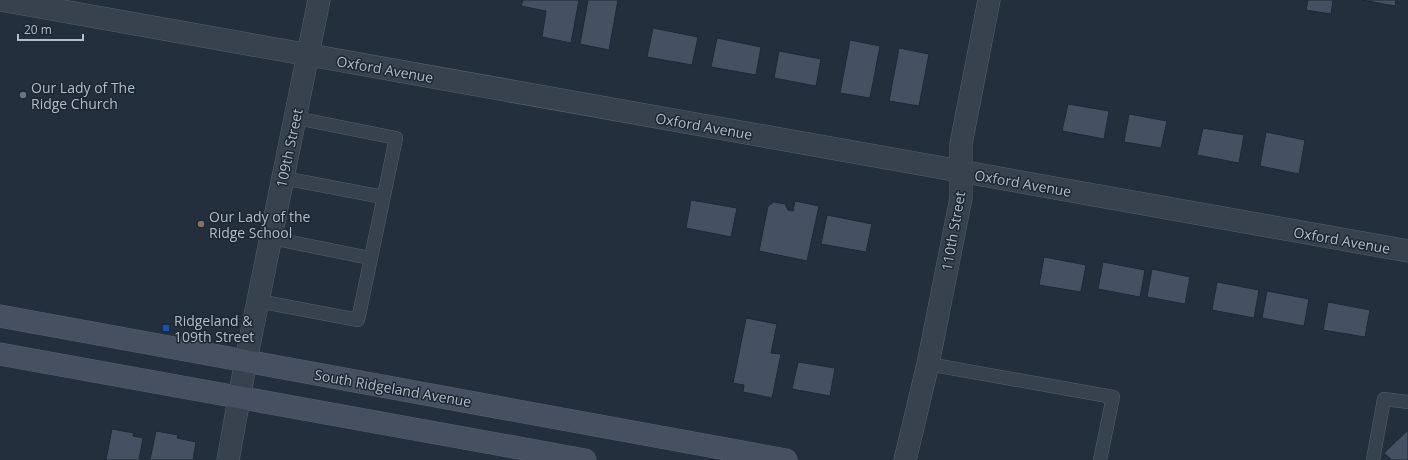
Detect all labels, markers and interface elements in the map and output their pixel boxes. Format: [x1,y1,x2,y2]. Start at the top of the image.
scale bar [18,16,83,42]
text: 20 m [24,21,52,38]
street label: Oxford Avenue [335,51,435,87]
place label: Our Lady of The Ridge Church [31,78,135,113]
marker: Our Lady of The Ridge Church [18,90,28,100]
street label: 109th Street [271,107,307,189]
street label: Oxford Avenue [654,108,754,144]
street label: Oxford Avenue [973,165,1073,201]
street label: 110th Street [937,190,969,272]
place label: Our Lady of the Ridge School [209,207,310,242]
marker: Our Lady of the Ridge School [196,219,206,229]
street label: Oxford Avenue [1292,222,1392,258]
place label: Ridgeland & 109th Street [174,311,254,346]
marker: Ridgeland & 109th Street [161,323,171,333]
street label: South Ridgeland Avenue [313,365,473,411]

